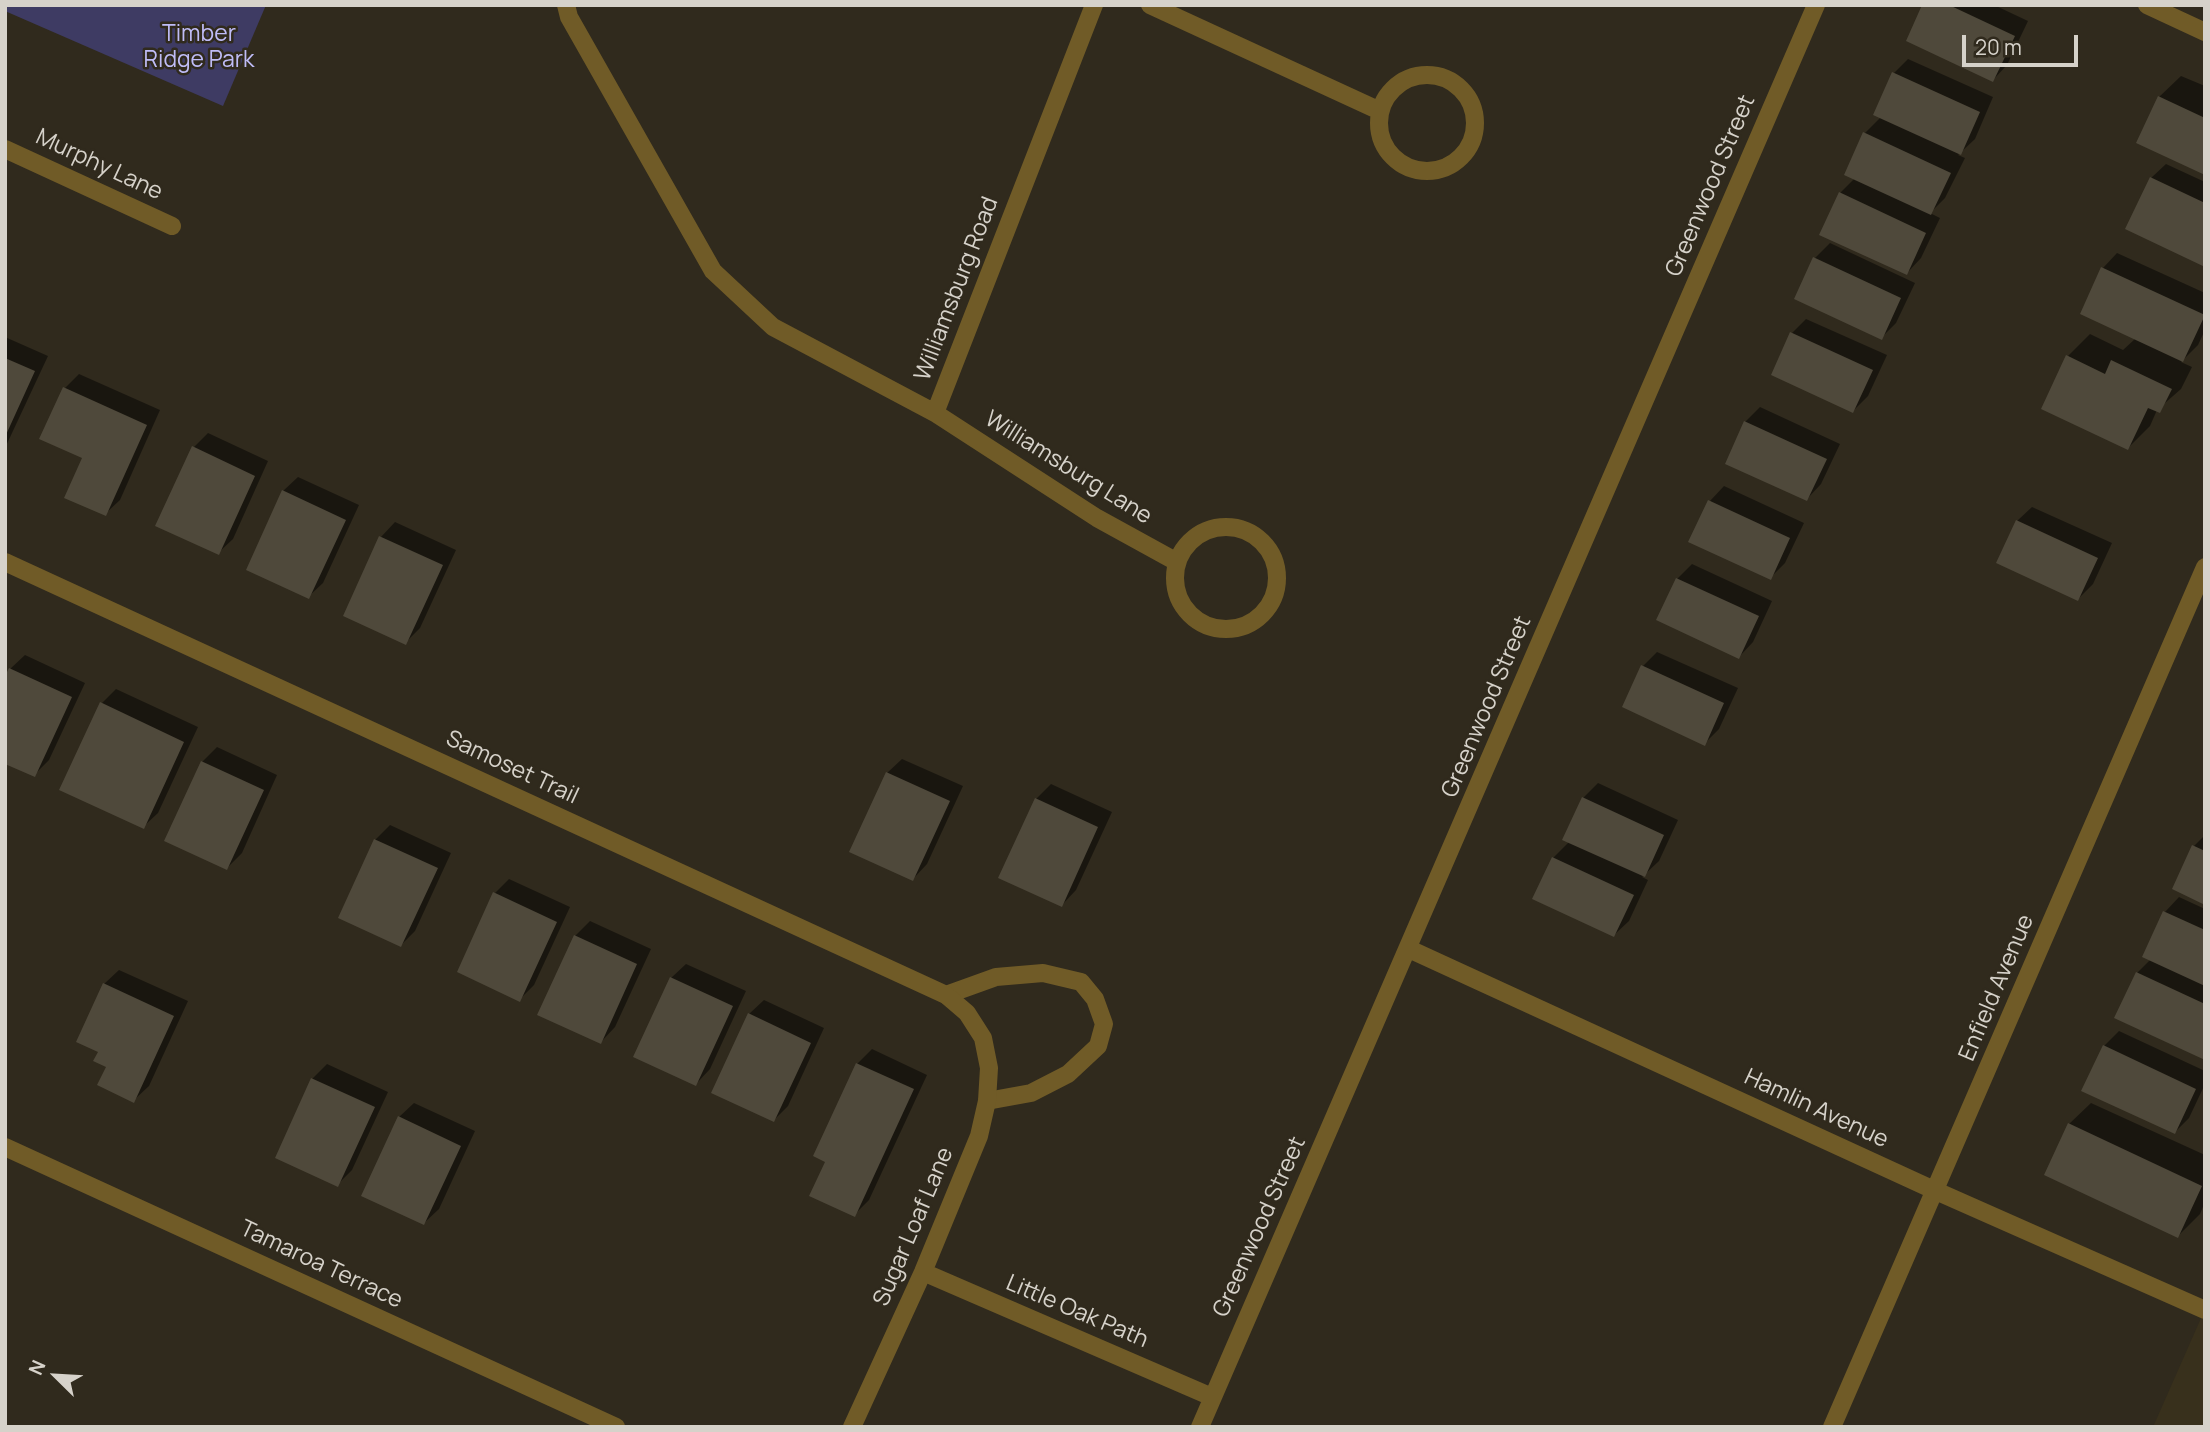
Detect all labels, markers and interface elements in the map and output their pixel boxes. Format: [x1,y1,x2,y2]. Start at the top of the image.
park label: Timber Ridge Park [144,21,254,75]
scale bar [1965,21,2080,65]
text: 20 m [1975,33,2022,61]
street label: Greenwood Street [1660,91,1762,281]
street label: Murphy Lane [31,124,167,206]
street label: Williamsburg Road [909,193,1005,385]
street label: Williamsburg Lane [979,405,1157,531]
street label: Greenwood Street [1436,612,1538,802]
street label: Samoset Trail [441,725,583,811]
street label: Enfield Avenue [1954,911,2040,1065]
street label: Hamlin Avenue [1740,1064,1892,1154]
street label: Greenwood Street [1208,1132,1312,1322]
street label: Sugar Loaf Lane [868,1144,960,1310]
street label: Tamaroa Terrace [235,1215,407,1315]
street label: Little Oak Path [1002,1270,1152,1354]
north arrow [21,1341,91,1411]
text: N [22,1356,51,1379]

